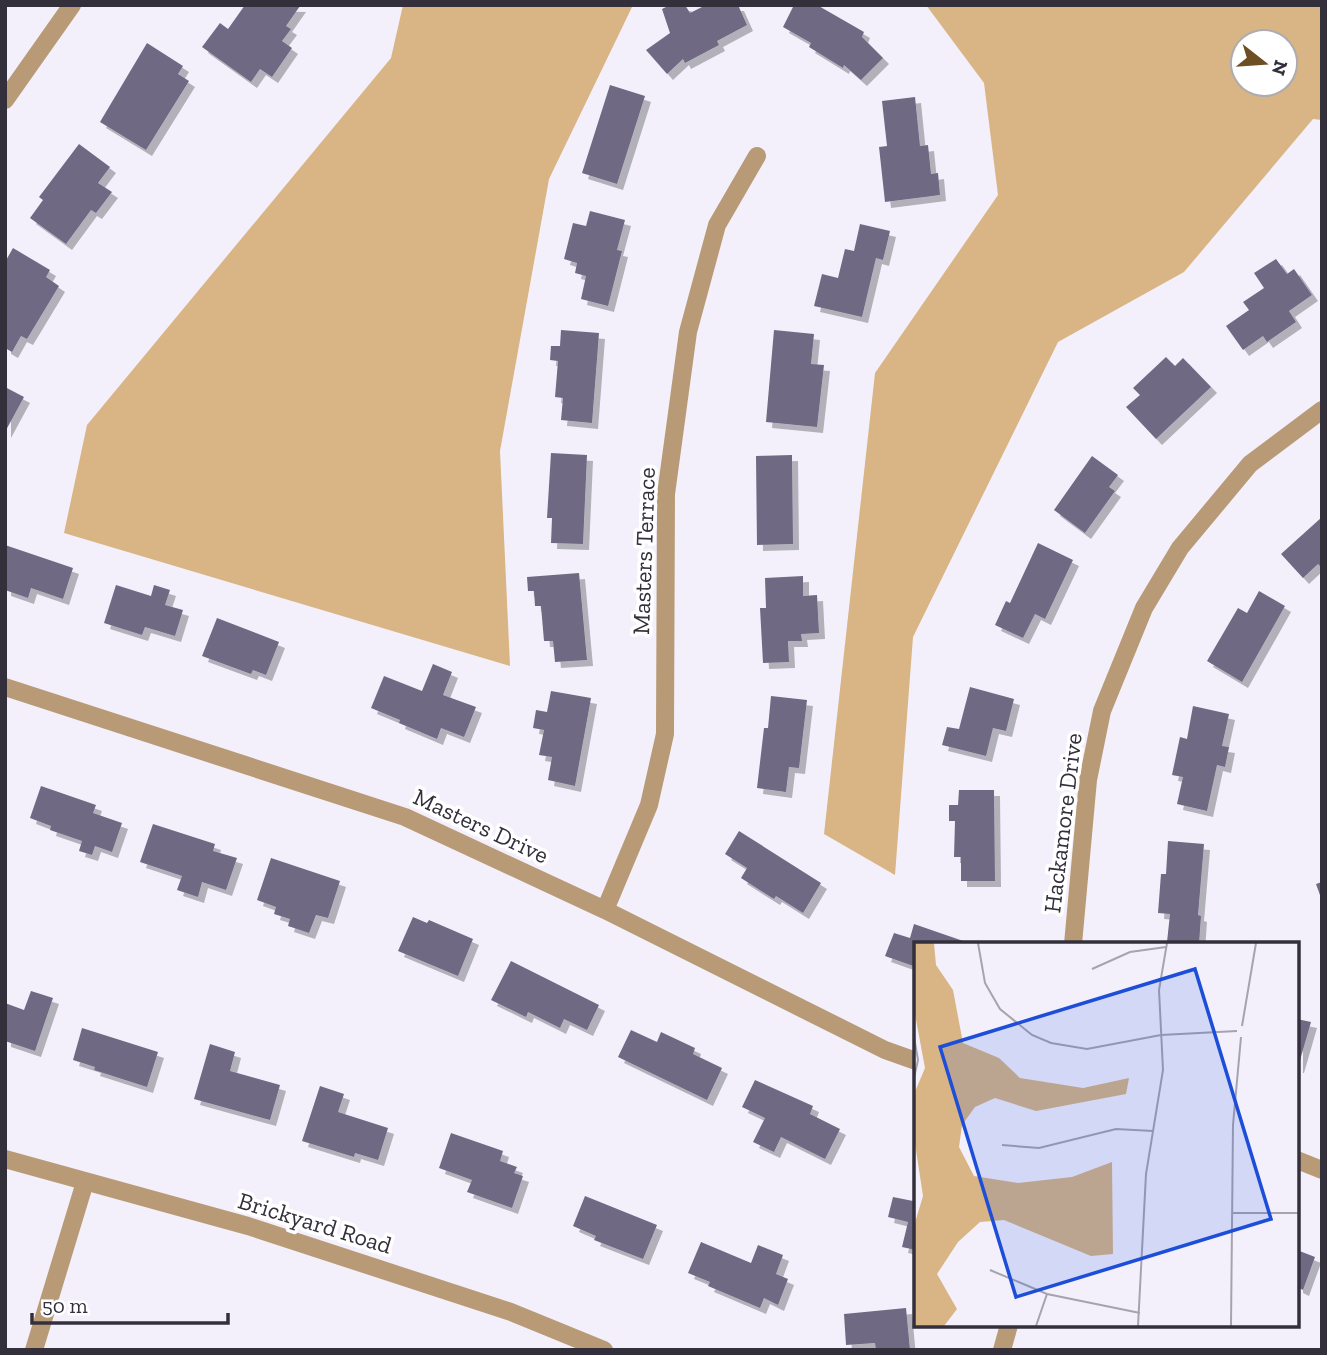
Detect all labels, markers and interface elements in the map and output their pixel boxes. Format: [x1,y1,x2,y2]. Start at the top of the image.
north arrow [1229,28,1299,98]
text: N [1267,58,1293,78]
street label: Masters Terrace [626,467,661,635]
street label: Hackamore Drive [1037,731,1088,915]
street label: Masters Drive [409,782,553,869]
inset map [914,942,1299,1327]
street label: Brickyard Road [235,1185,395,1260]
scale bar [32,1282,228,1326]
text: 50 m [42,1293,88,1318]

